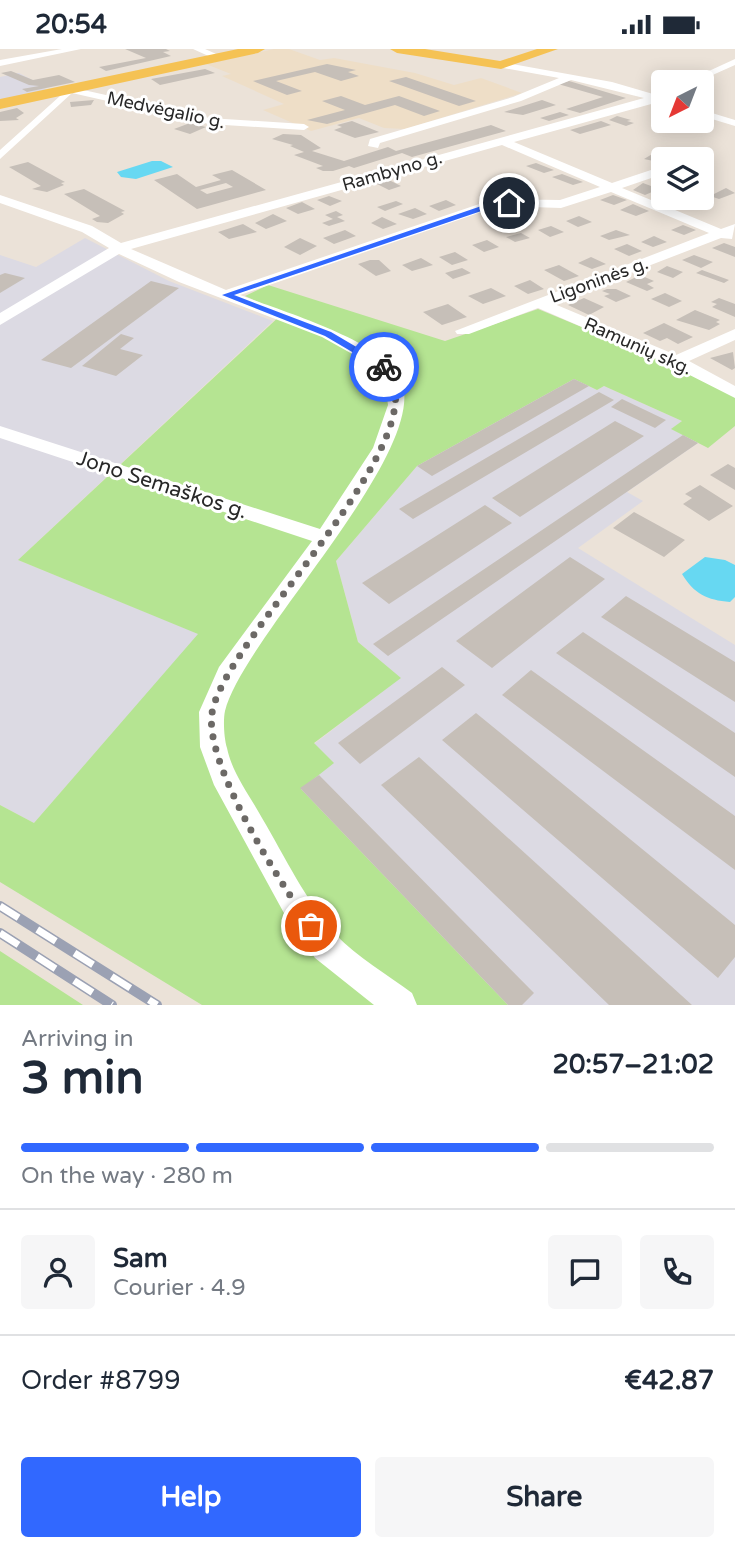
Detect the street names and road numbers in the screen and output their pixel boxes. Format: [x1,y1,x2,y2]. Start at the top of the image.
street label: Medvėgalio g. [105,87,227,133]
street label: Rambyno g. [339,146,445,196]
street label: Ligoninės g. [547,252,651,308]
street label: Ramunių skg. [581,312,695,380]
street label: Jono Semaškos g. [74,446,250,524]

